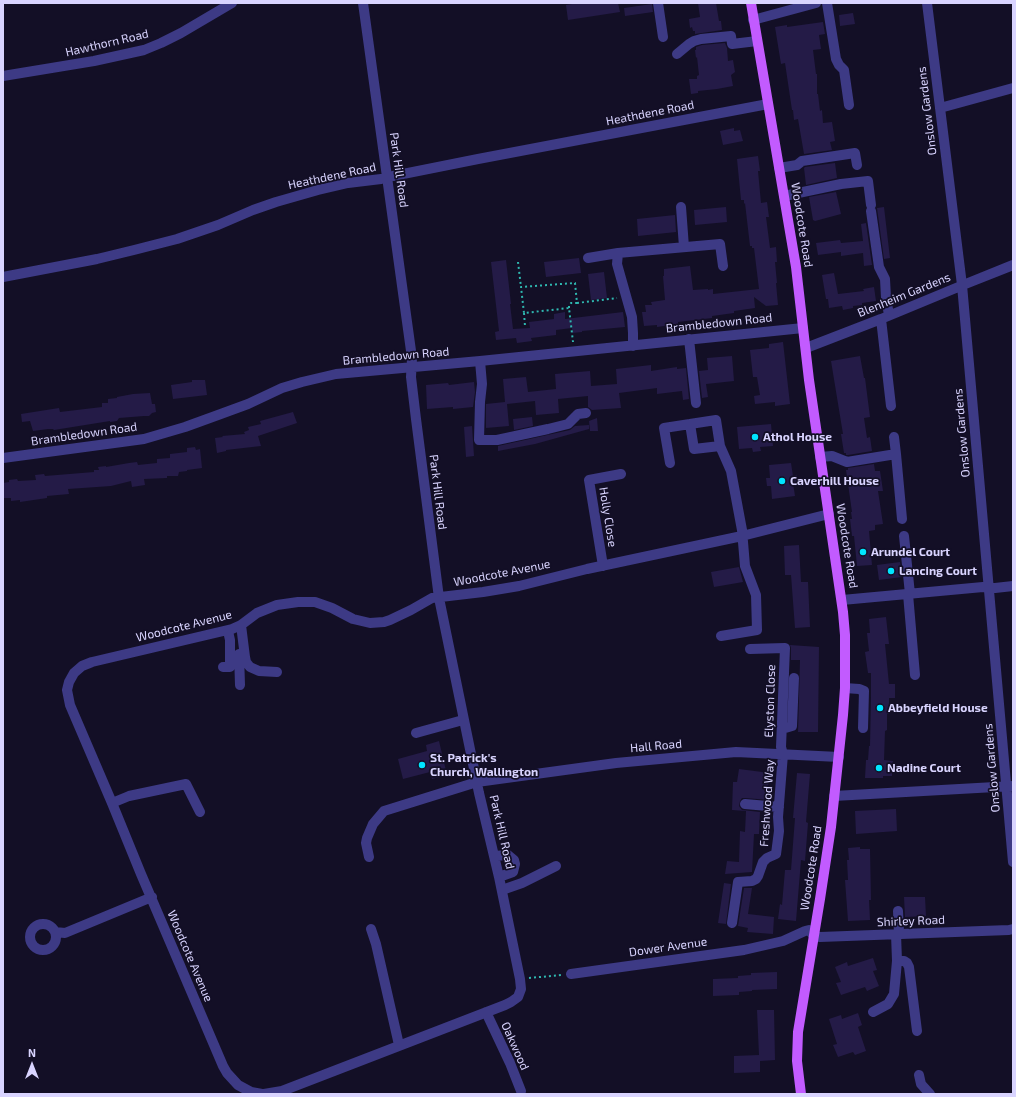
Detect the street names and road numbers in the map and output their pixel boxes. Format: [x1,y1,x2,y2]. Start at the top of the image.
street label: Hawthorn Road [64,26,150,60]
street label: Onslow Gardens [914,66,940,156]
street label: Heathdene Road [605,97,695,129]
street label: Park Hill Road [387,132,411,208]
street label: Heathdene Road [287,160,377,192]
street label: Woodcote Road [788,182,816,268]
street label: Blenheim Gardens [855,270,953,320]
street label: Brambledown Road [665,310,773,336]
street label: Brambledown Road [342,344,450,368]
street label: Onslow Gardens [951,388,973,478]
street label: Brambledown Road [30,419,138,449]
street label: Park Hill Road [426,454,450,530]
street label: Holly Close [596,486,620,548]
street label: Woodcote Road [833,503,861,589]
street label: Woodcote Avenue [452,557,552,589]
street label: Woodcote Avenue [135,607,233,645]
street label: Elyston Close [762,664,778,738]
street label: Onslow Gardens [981,723,1003,813]
street label: Hall Road [629,737,683,755]
street label: Freshwood Way [757,759,777,847]
street label: Park Hill Road [486,794,518,870]
street label: Woodcote Road [797,825,825,911]
street label: Woodcote Avenue [164,908,216,1004]
street label: Shirley Road [877,913,945,929]
street label: Dower Avenue [628,934,708,960]
street label: Oakwood [498,1020,532,1072]

